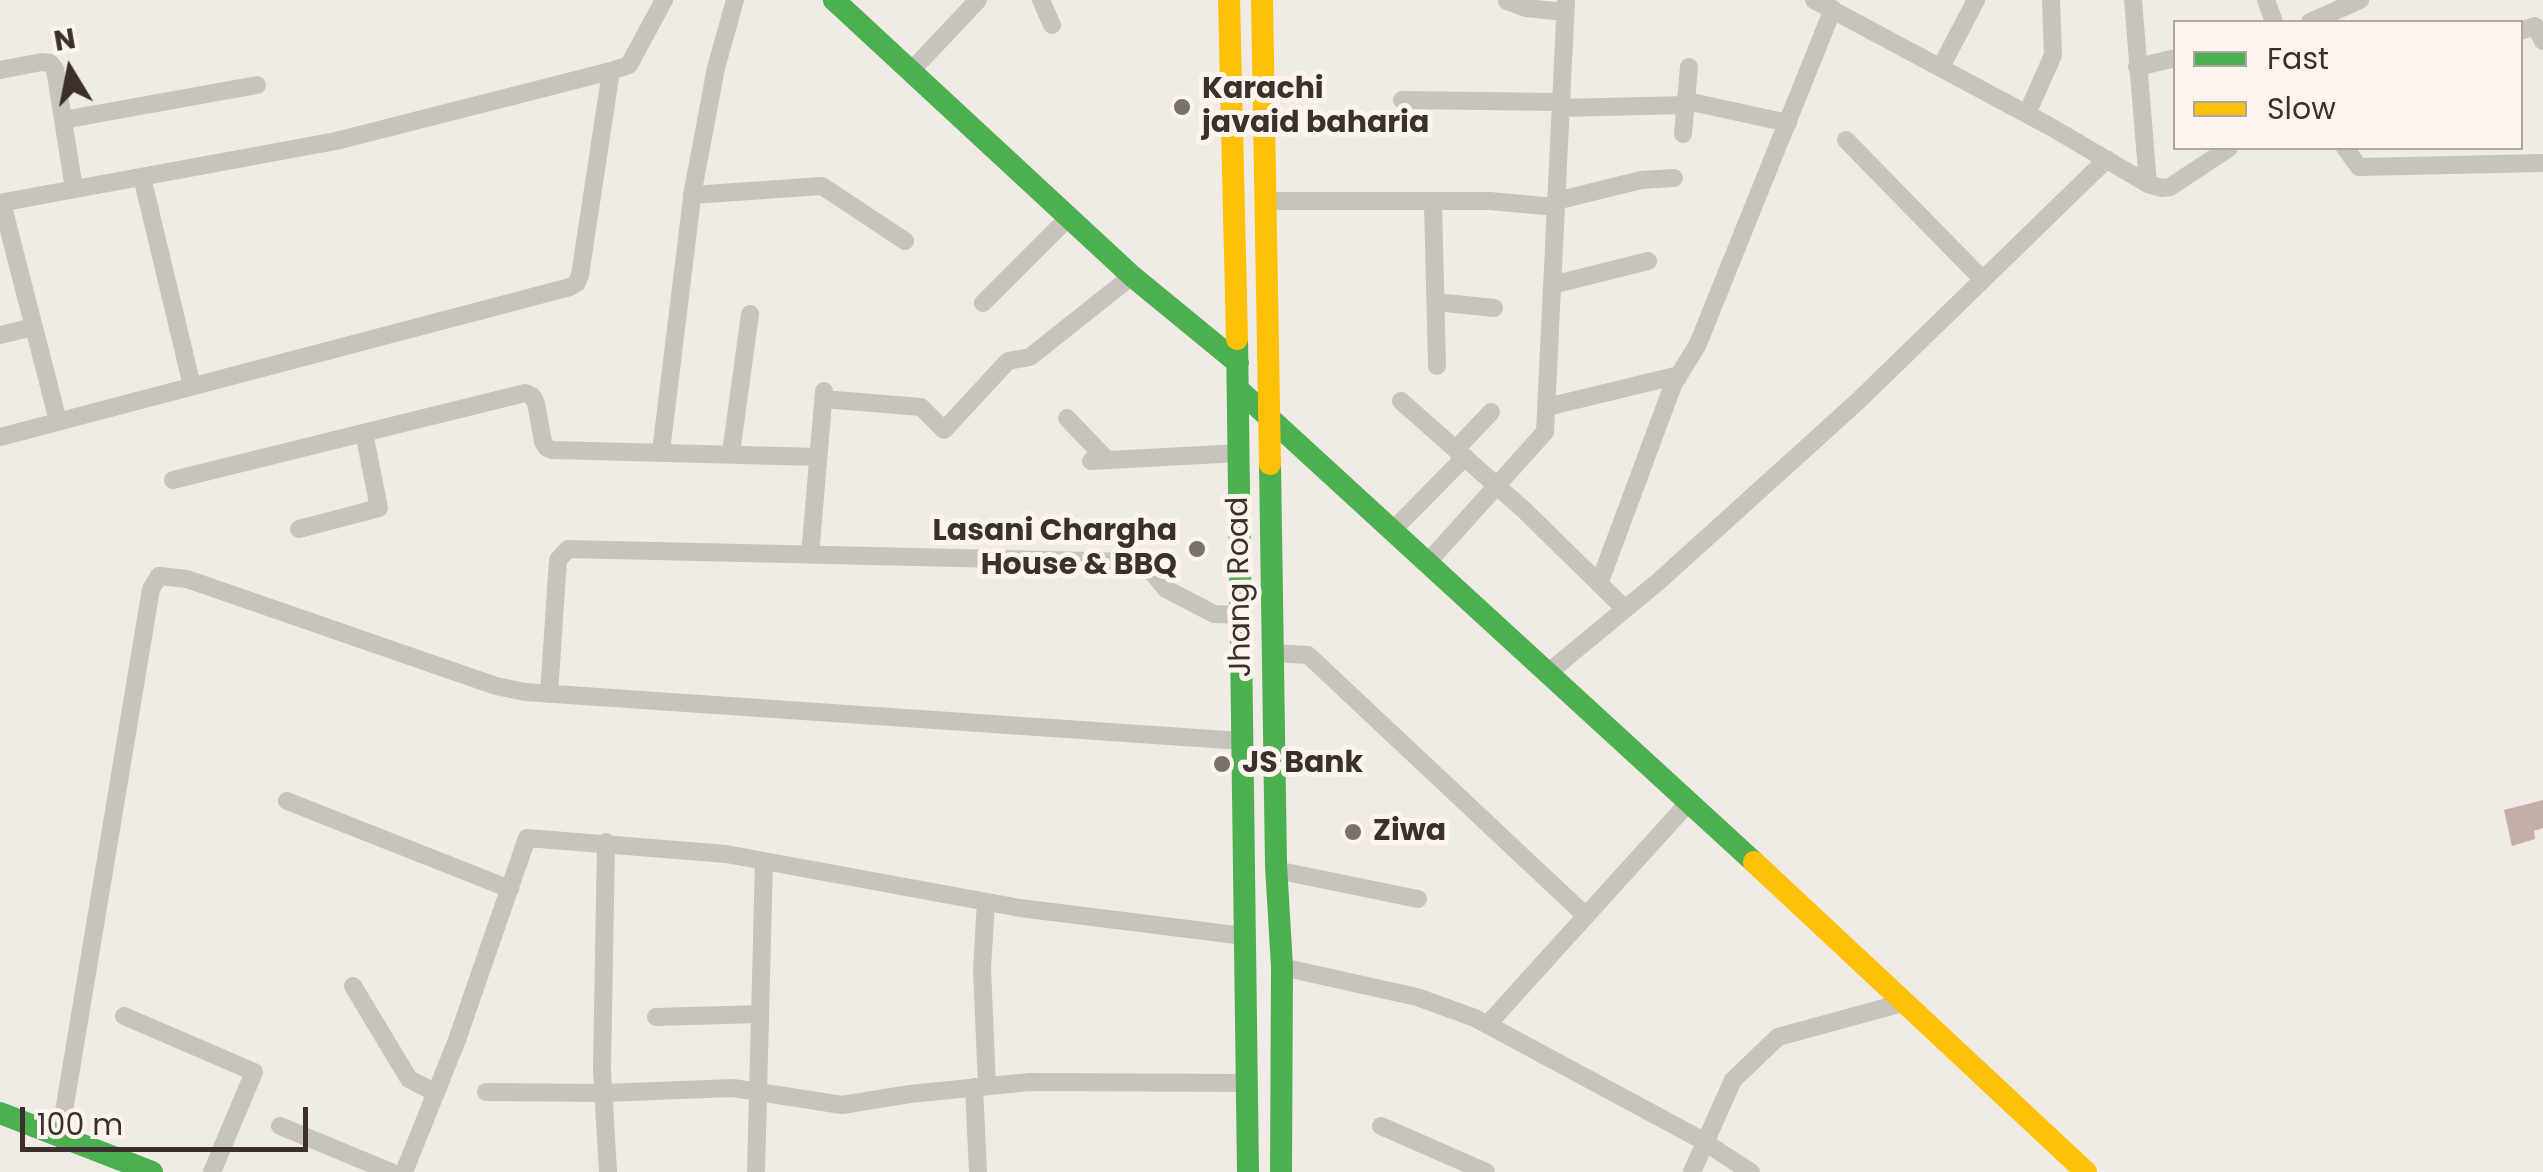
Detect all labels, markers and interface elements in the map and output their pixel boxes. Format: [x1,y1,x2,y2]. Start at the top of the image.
text: N [51,19,78,61]
north arrow [20,20,120,120]
legend [2173,20,2523,150]
text: Fast [2267,37,2329,80]
place label: Karachi javaid baharia [1202,72,1429,142]
text: Slow [2267,87,2336,130]
marker: Karachi javaid baharia [1171,96,1193,118]
street label: Jhang Road [1221,496,1261,678]
place label: Lasani Chargha House & BBQ [933,514,1177,584]
marker: Lasani Chargha House & BBQ [1186,538,1208,560]
place label: JS Bank [1242,746,1363,782]
marker: JS Bank [1211,753,1233,775]
place label: Ziwa [1373,814,1446,850]
marker: Ziwa [1342,821,1364,843]
scale bar [25,1087,312,1149]
text: 100 m [37,1103,123,1146]

